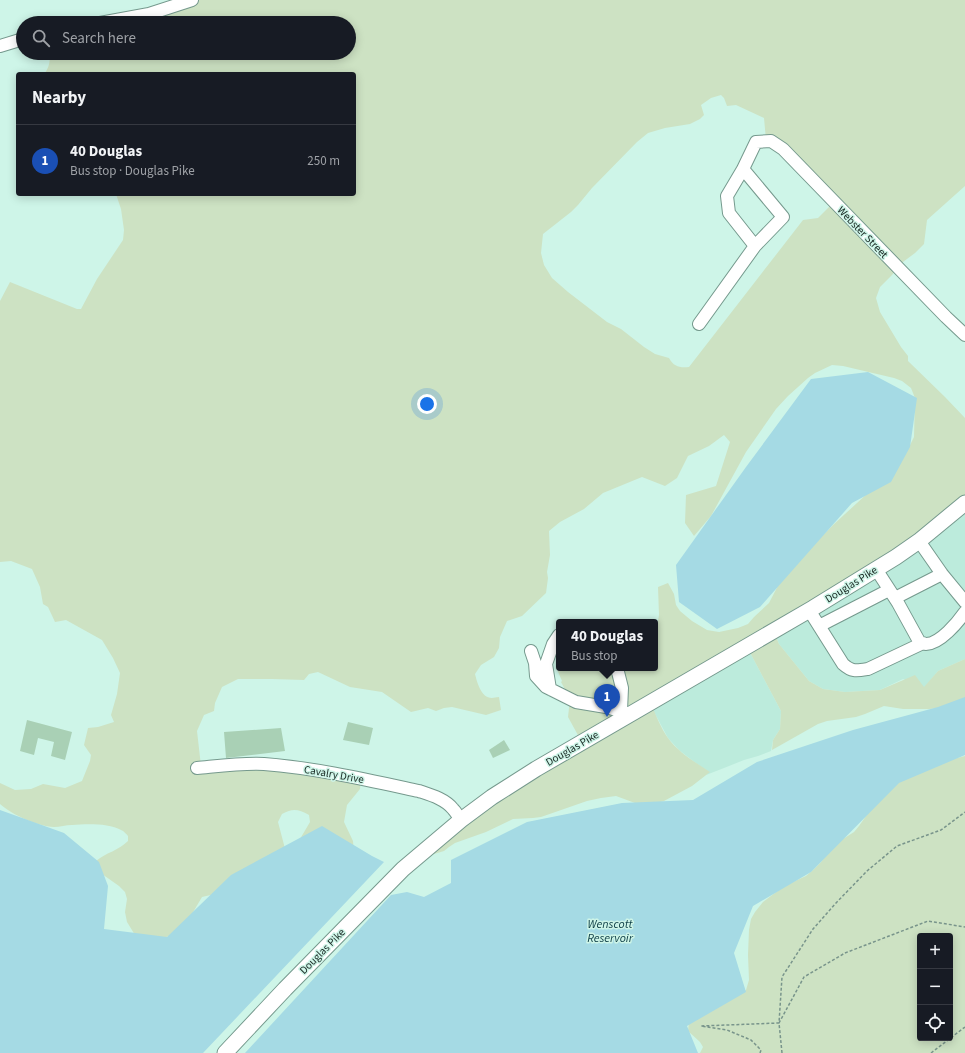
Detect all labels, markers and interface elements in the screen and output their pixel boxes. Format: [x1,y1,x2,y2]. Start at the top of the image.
search box [16,16,356,60]
icon: search [30,27,52,49]
text: Search here [62,28,136,49]
text: Nearby [32,86,86,110]
text: 40 Douglas [70,141,142,162]
text: 1 [42,152,48,170]
text: 250 m [307,152,340,170]
text: Bus stop · Douglas Pike [70,162,195,180]
street label: Webster Street [834,203,892,262]
your location [417,394,437,414]
street label: Douglas Pike [822,562,881,606]
popup [556,619,658,671]
text: 40 Douglas [571,626,643,647]
text: Bus stop [571,647,617,665]
pin: 1 [594,684,620,717]
street label: Douglas Pike [543,727,602,770]
street label: Cavalry Drive [303,762,365,787]
water label: Wenscott Reservoir [587,916,634,947]
street label: Douglas Pike [296,925,349,978]
map controls [917,933,953,1041]
button: + [917,933,953,969]
button: − [917,969,953,1005]
button: locate [917,1005,953,1041]

